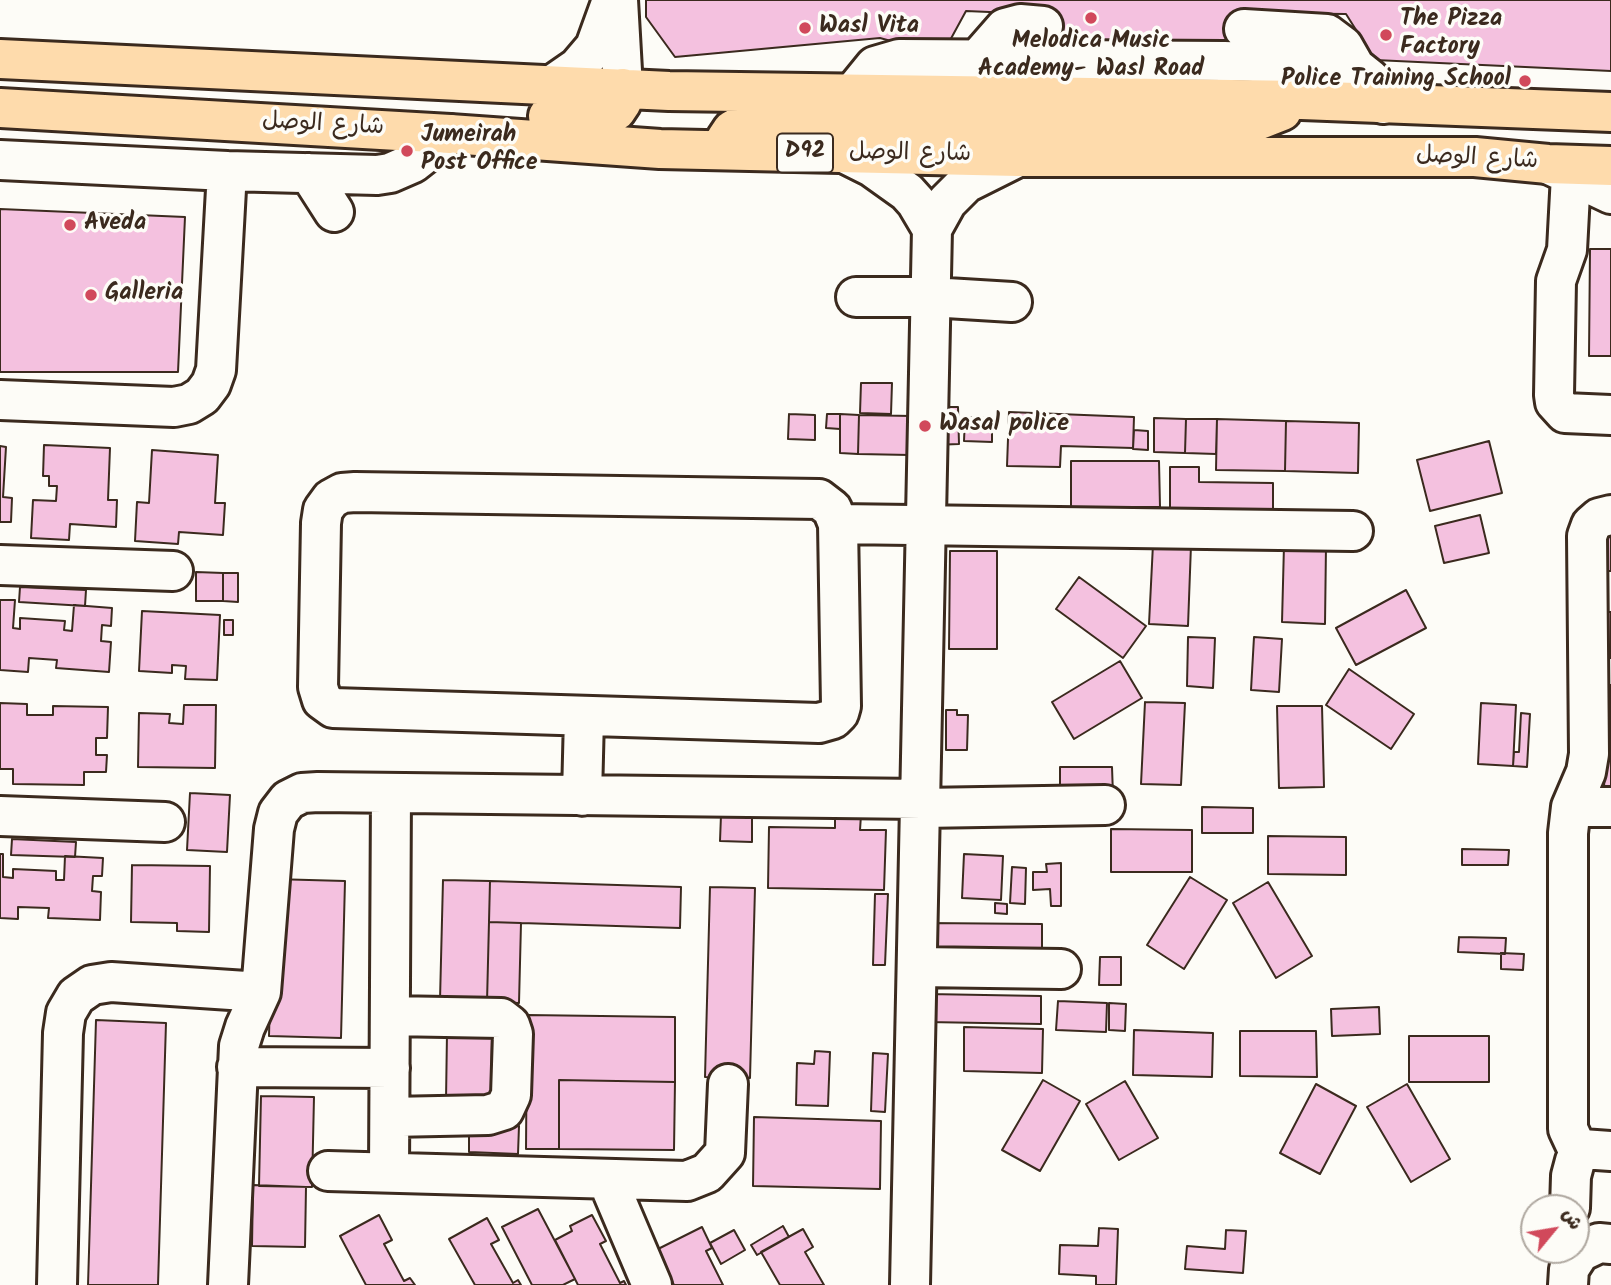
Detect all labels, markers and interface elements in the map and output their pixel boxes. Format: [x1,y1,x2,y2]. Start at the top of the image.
place label: The Pizza Factory [1400,7,1502,63]
marker: Melodica Music Academy- Wasl Road [1083,10,1099,26]
place label: Wasl Vita [819,14,919,42]
marker: Wasl Vita [797,20,813,36]
marker: The Pizza Factory [1378,27,1394,43]
place label: Melodica Music Academy- Wasl Road [978,29,1204,85]
place label: Police Training School [1281,67,1511,95]
marker: Police Training School [1517,73,1533,89]
street label: شارع الوصل [261,108,385,144]
place label: Jumeirah Post Office [421,123,538,179]
road number: D92 [777,134,833,172]
street label: شارع الوصل [849,140,971,170]
street label: شارع الوصل [1415,142,1539,178]
marker: Jumeirah Post Office [399,143,415,159]
place label: Aveda [84,211,146,239]
marker: Aveda [62,217,78,233]
place label: Galleria [105,281,183,309]
marker: Galleria [83,287,99,303]
place label: Wasal police [939,412,1069,440]
marker: Wasal police [917,418,933,434]
north arrow [1520,1194,1590,1264]
text: ش [1553,1203,1590,1236]

